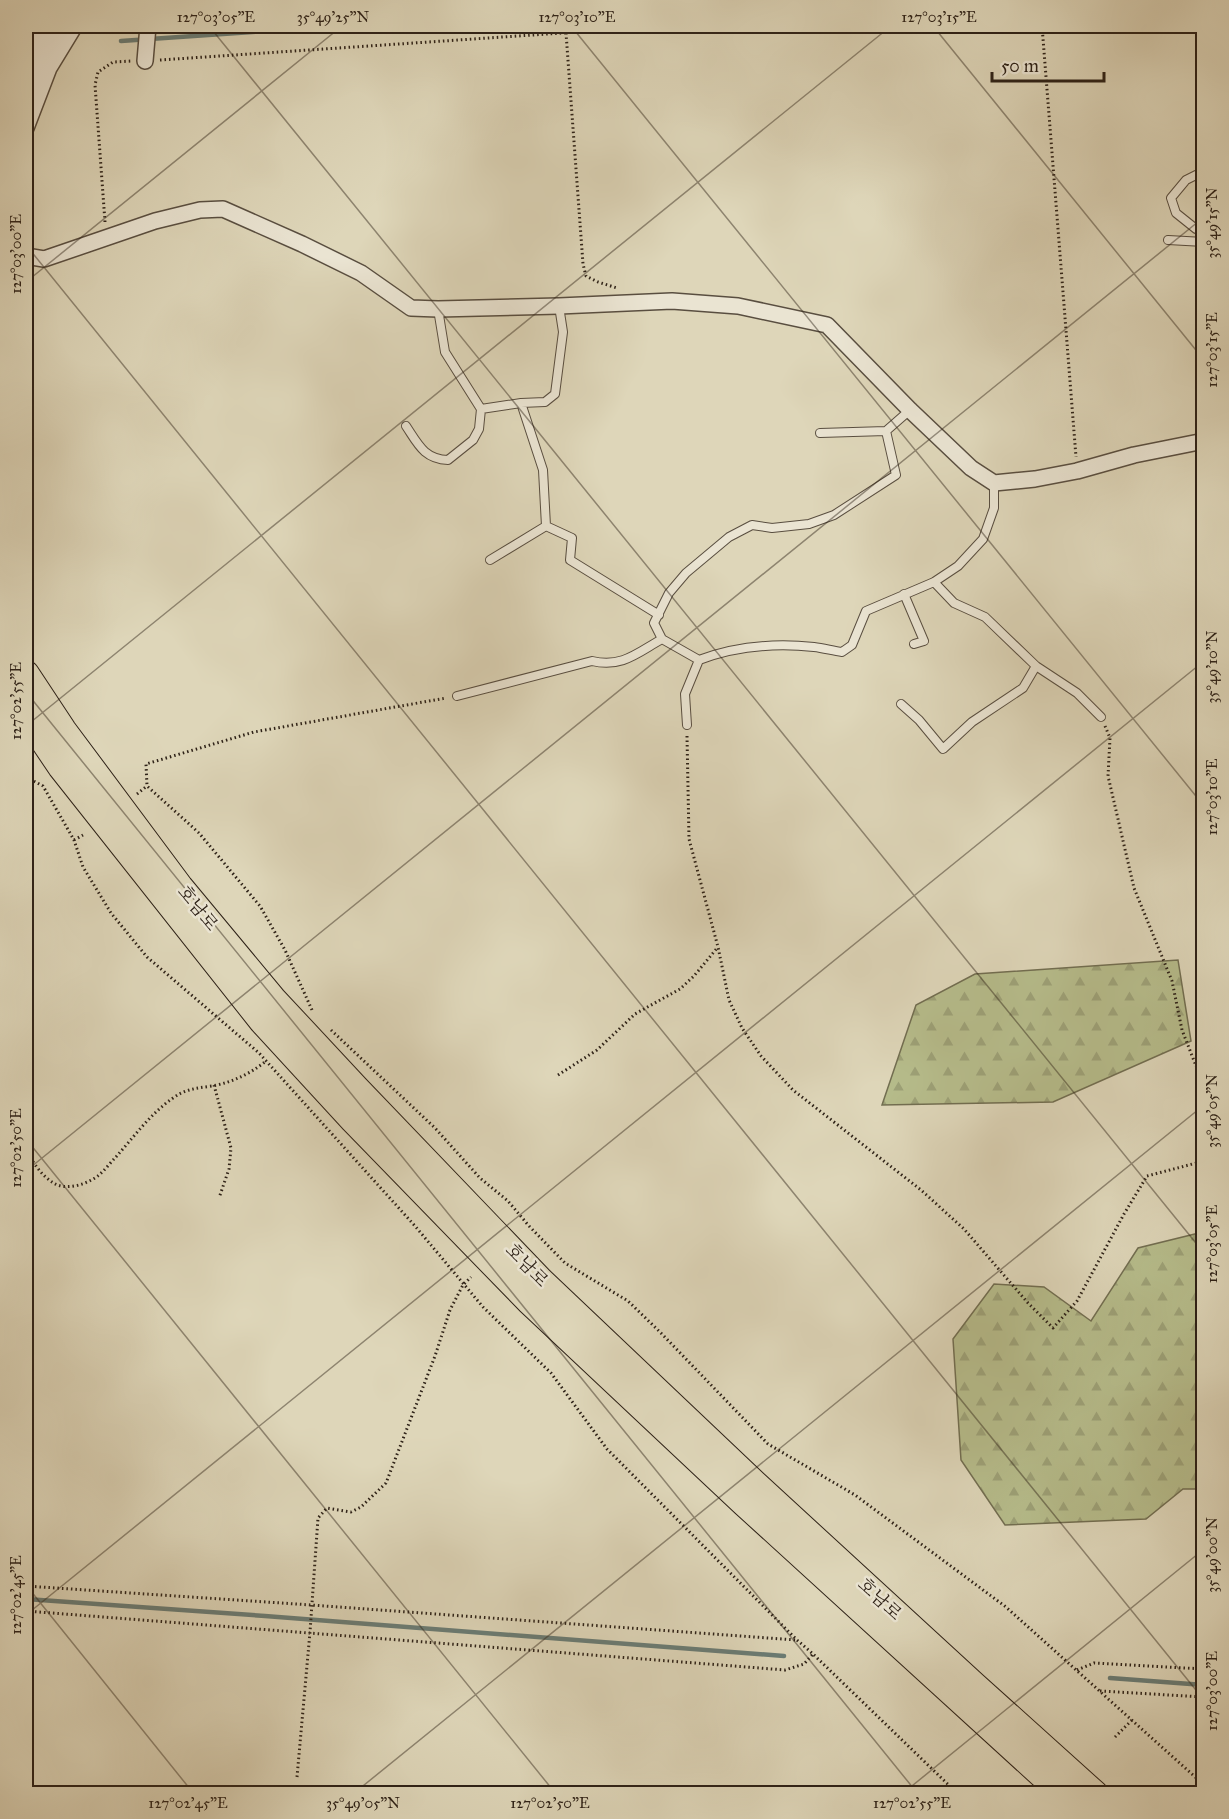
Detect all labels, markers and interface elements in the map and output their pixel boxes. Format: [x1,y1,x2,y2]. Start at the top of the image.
text: 127°03'05"E [177,8,255,26]
text: 35°49'25"N [297,8,370,26]
text: 127°03'10"E [538,8,616,26]
text: 127°03'15"E [901,8,977,26]
scale bar [992,45,1104,83]
text: 50 m [1001,55,1039,77]
text: 35°49'15"N [1203,187,1221,259]
text: 127°03'00"E [7,214,25,294]
text: 127°03'15"E [1203,312,1221,388]
text: 35°49'10"N [1203,630,1221,703]
text: 127°02'55"E [7,662,25,740]
text: 127°03'10"E [1203,758,1221,836]
street label: 호남로 [173,881,223,935]
text: 35°49'05"N [1203,1074,1221,1148]
text: 127°02'50"E [7,1108,25,1188]
text: 127°03'05"E [1203,1205,1221,1283]
street label: 호남로 [501,1239,553,1291]
text: 35°49'00"N [1203,1517,1221,1593]
text: 127°02'45"E [7,1555,25,1635]
street label: 호남로 [853,1573,907,1625]
text: 127°03'00"E [1203,1651,1221,1731]
text: 127°02'45"E [148,1794,228,1812]
text: 35°49'05"N [326,1794,400,1812]
text: 127°02'50"E [510,1794,590,1812]
text: 127°02'55"E [873,1794,951,1812]

